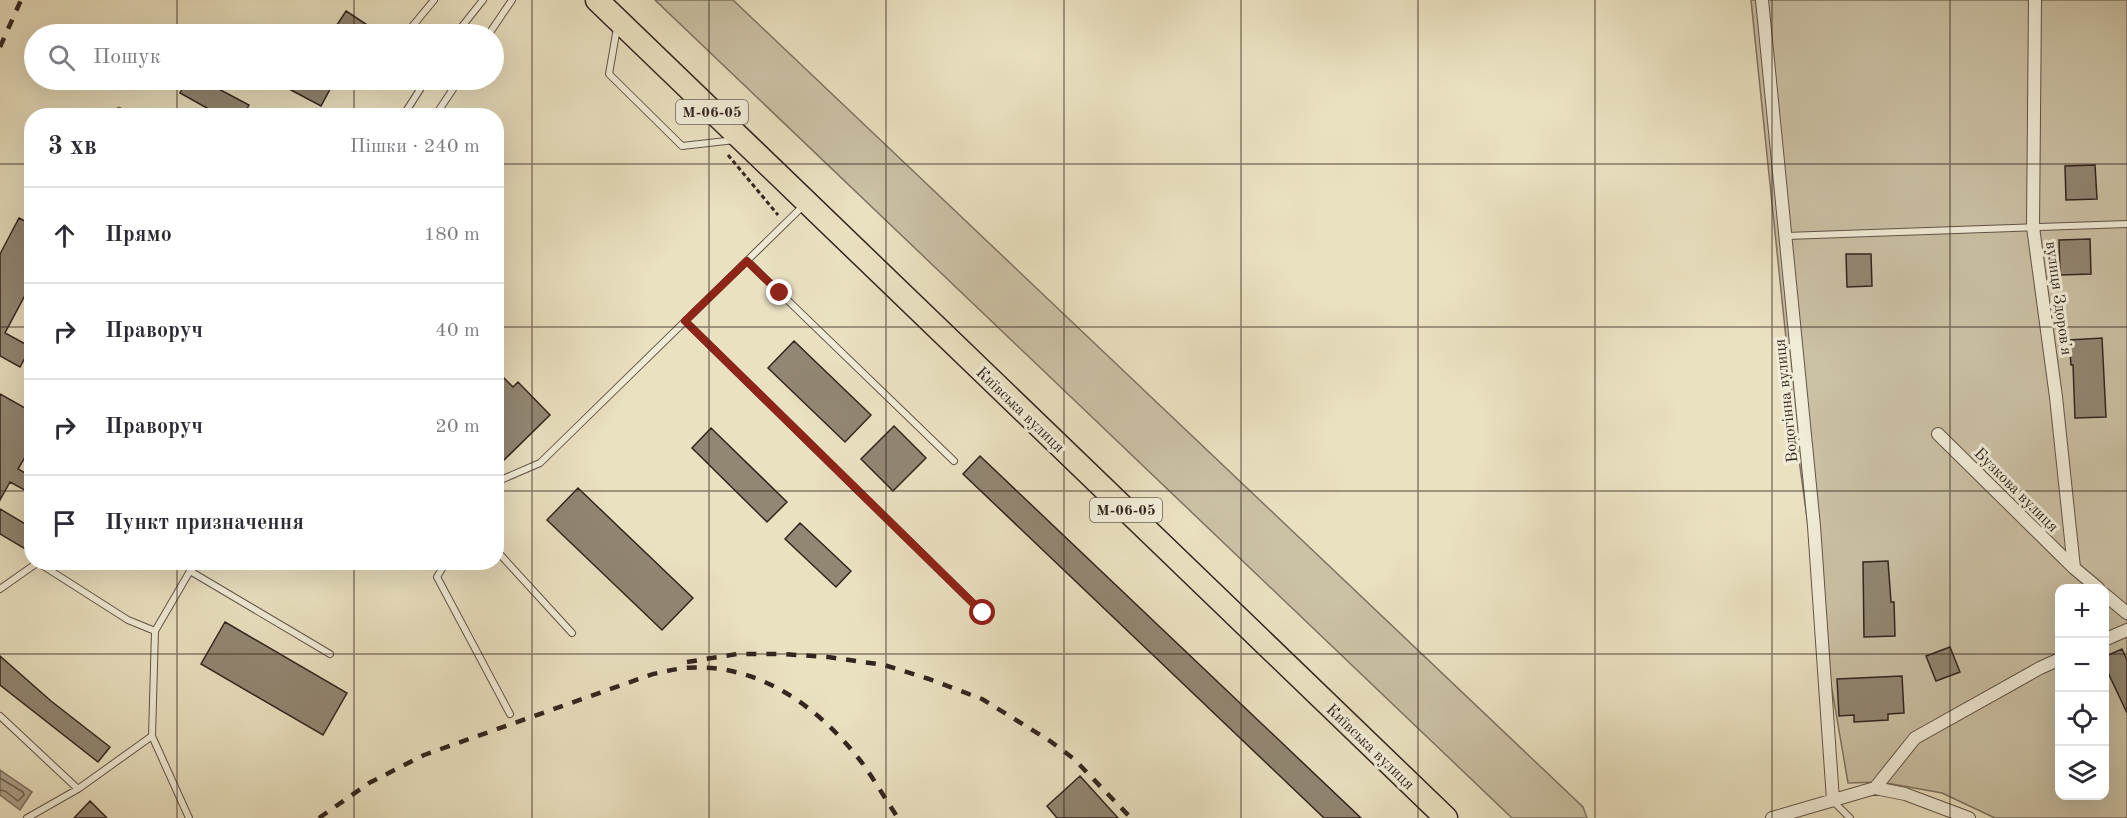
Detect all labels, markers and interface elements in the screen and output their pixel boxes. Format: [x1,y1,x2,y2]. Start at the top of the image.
search box [24,24,504,90]
icon: search [45,41,78,74]
text: Пошук [93,46,161,68]
road number: М-06-05 [676,100,748,124]
text: 3 хв [48,134,97,160]
text: Пішки · 240 m [350,137,480,157]
icon: ahead [48,219,81,252]
text: Прямо [105,224,172,246]
text: 180 m [424,225,480,245]
street label: вулиця Здоровʼя [2042,240,2075,356]
route end [766,279,792,305]
icon: right [48,315,81,348]
text: Праворуч [105,320,203,342]
text: 40 m [435,321,480,341]
street label: Водогінна вулиця [1773,338,1801,464]
street label: Київська вулиця [973,365,1067,456]
icon: right [48,411,81,444]
text: Праворуч [105,416,203,438]
text: 20 m [435,417,480,437]
street label: Бузкова вулиця [1970,445,2061,536]
road number: М-06-05 [1090,498,1162,522]
icon: arrive [48,507,81,540]
text: Пункт призначення [105,512,304,534]
map controls [2055,584,2109,800]
button: + [2055,584,2109,638]
route start [969,599,995,625]
button: − [2055,638,2109,692]
button: locate [2055,692,2109,746]
street label: Київська вулиця [1323,702,1417,793]
button: layers [2055,746,2109,800]

